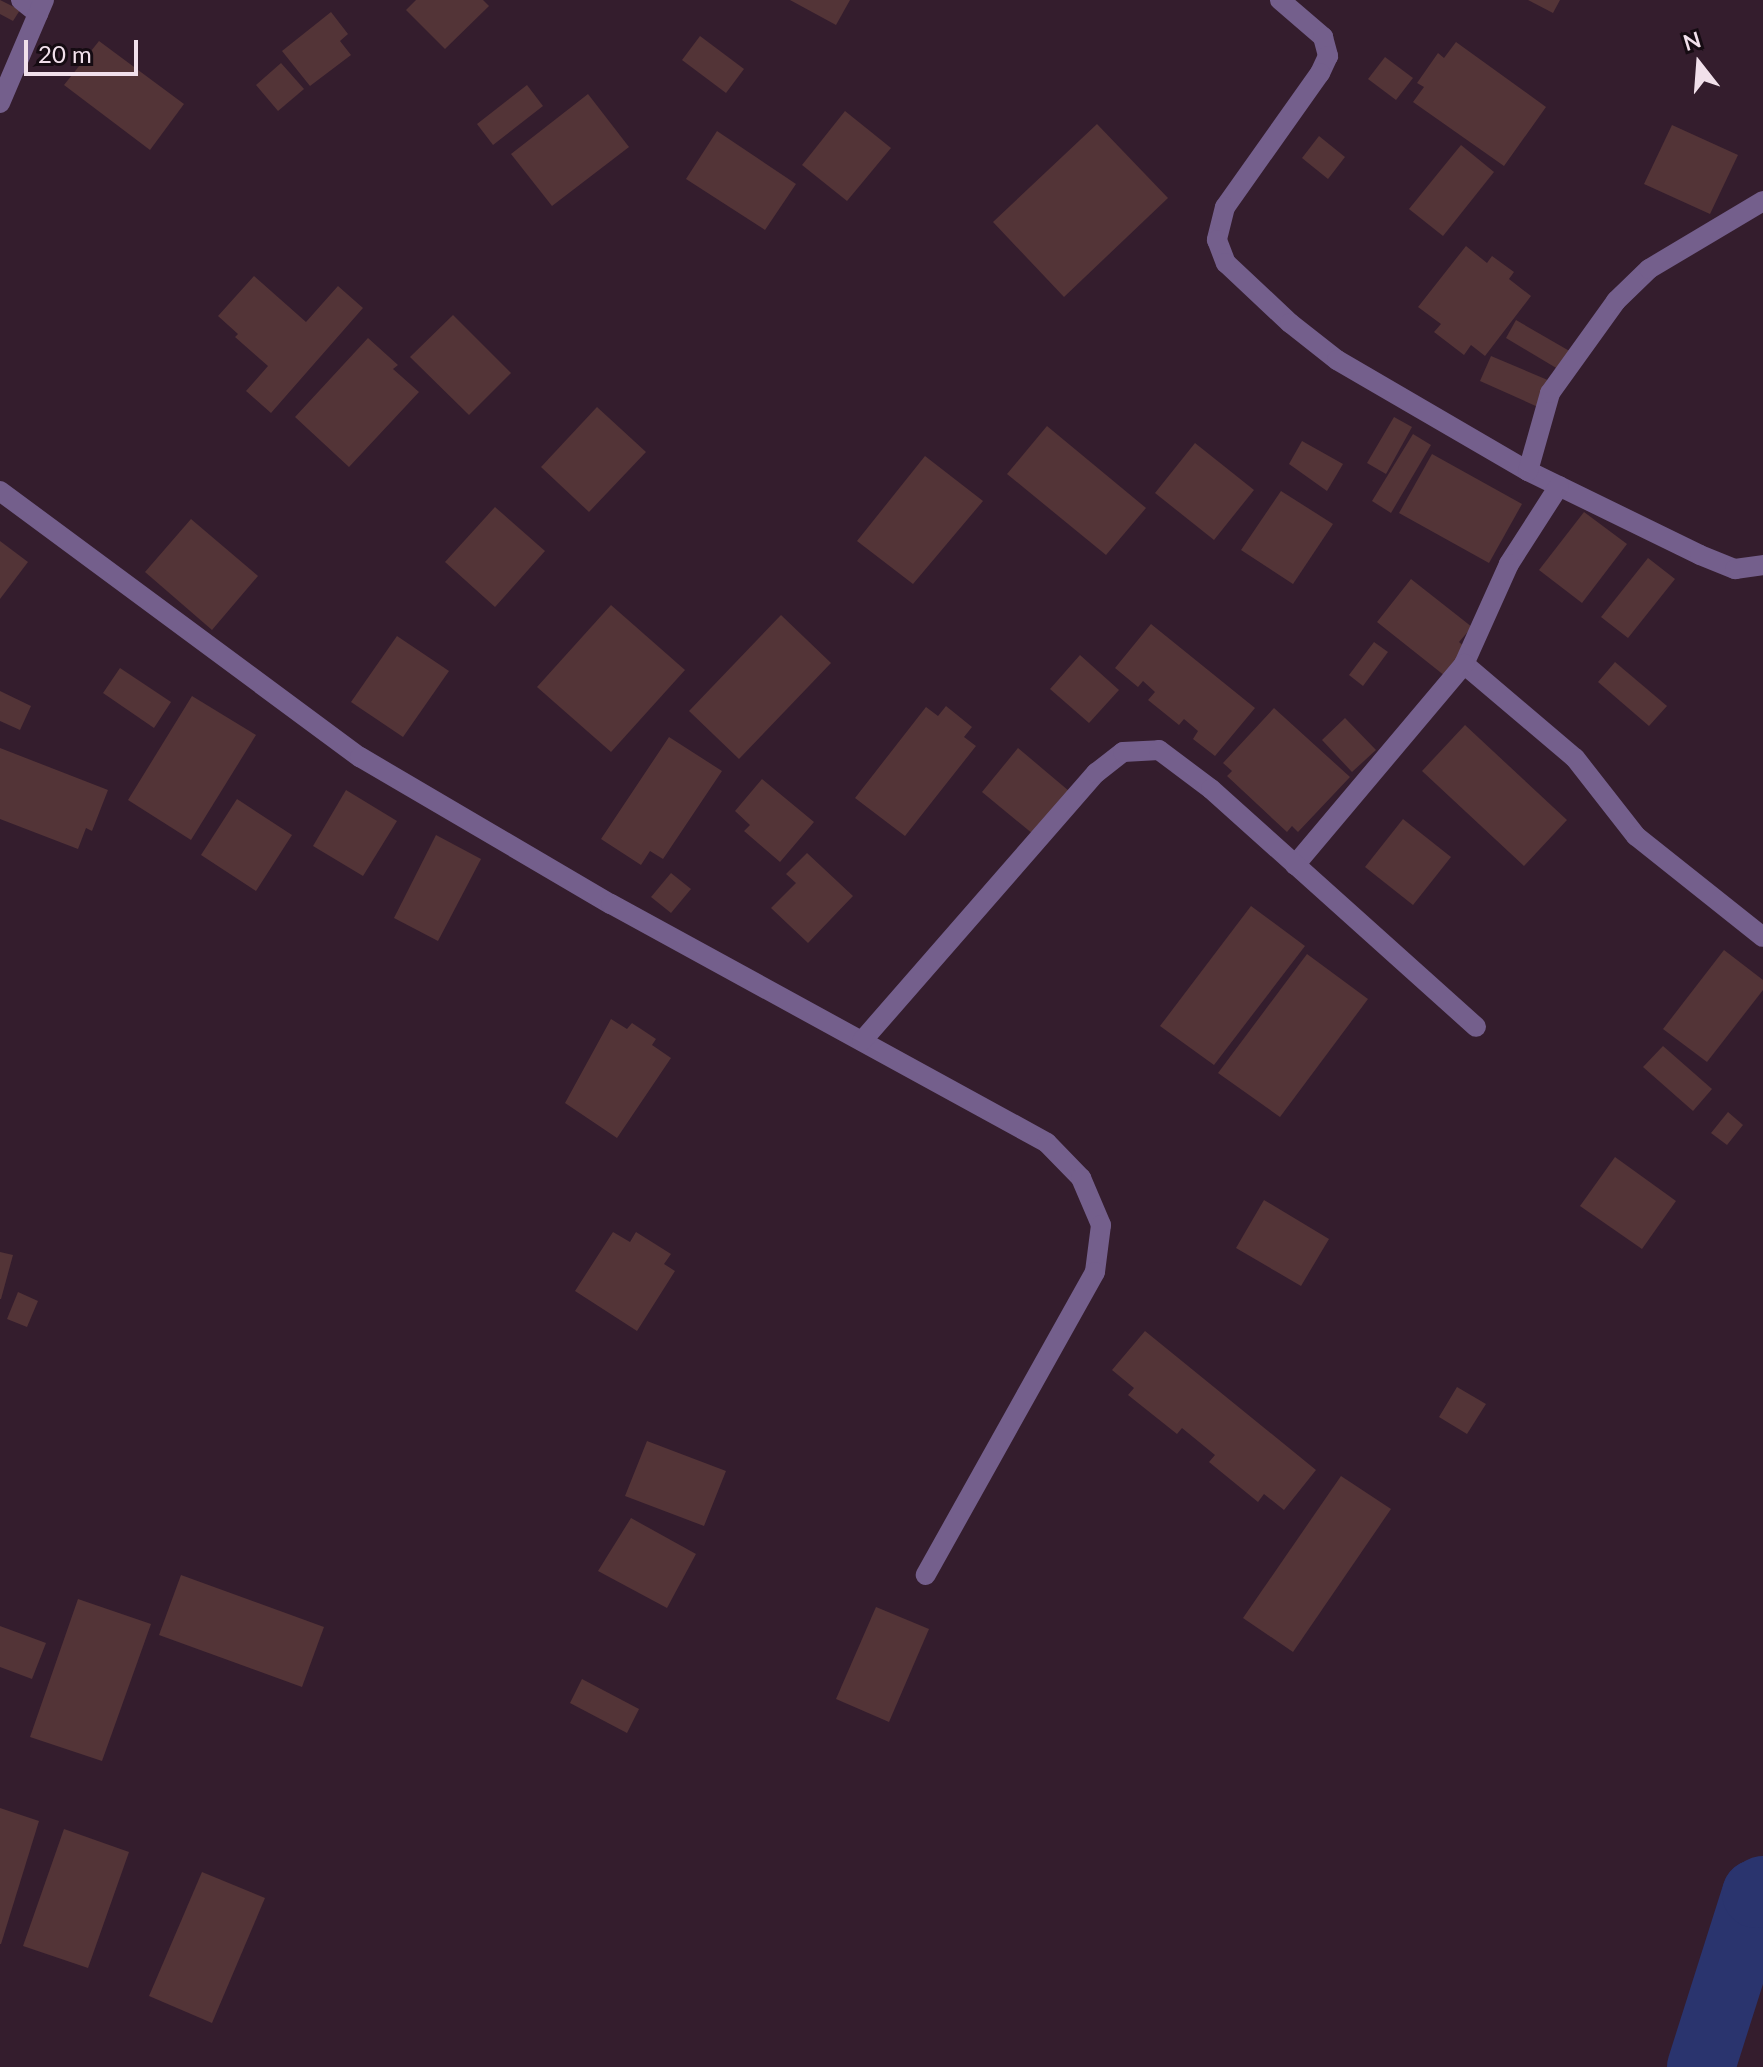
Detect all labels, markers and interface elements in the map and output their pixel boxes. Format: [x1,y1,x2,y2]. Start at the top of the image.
scale bar [28,24,142,74]
north arrow [1659,24,1739,104]
text: N [1680,25,1704,56]
text: 20 m [38,39,92,68]

